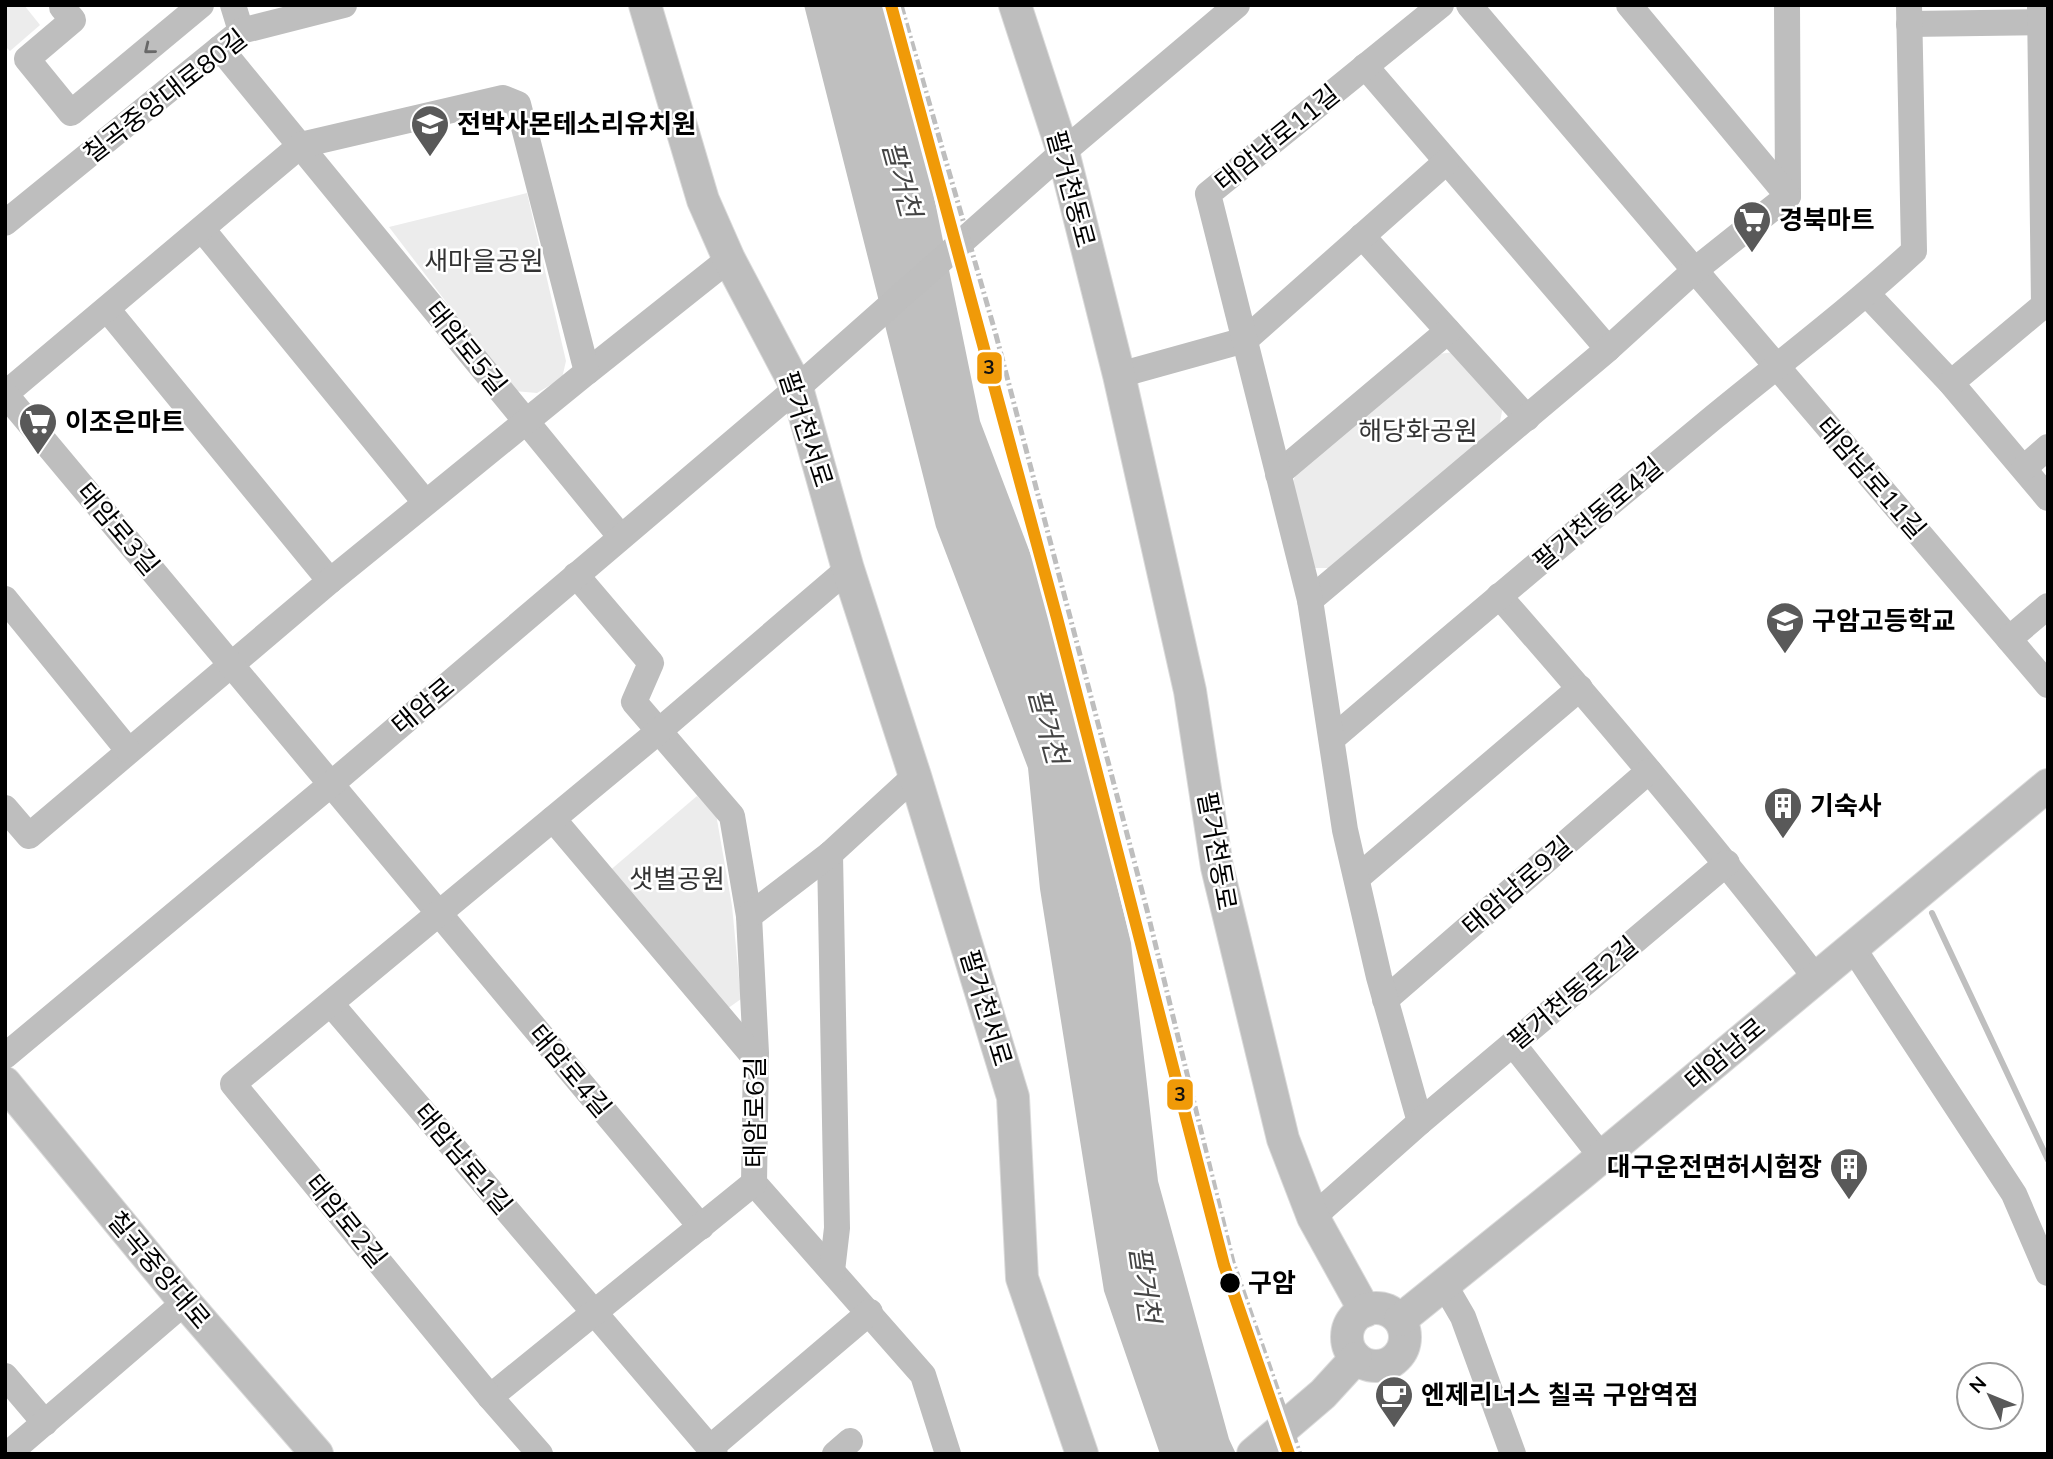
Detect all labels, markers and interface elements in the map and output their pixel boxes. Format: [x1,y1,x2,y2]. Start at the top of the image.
street label: 칠곡중앙대로80길 [76,21,253,170]
one-way arrow [144,41,157,53]
street label: 태암남로11길 [1208,77,1346,198]
school or university icon: 전박사몬테소리유치원 [409,103,451,158]
place label: 전박사몬테소리유치원 [457,107,696,140]
street label: 팔거천동로 [1040,127,1103,251]
water label: 팔거천 [876,137,930,224]
supermarket icon: 경북마트 [1731,199,1773,254]
place label: 경북마트 [1779,203,1875,236]
park label: 새마을공원 [424,244,544,277]
street label: 태암로5길 [419,294,514,401]
line badge: 3 [976,351,1003,385]
text: 3 [983,355,995,379]
street label: 팔거천서로 [772,367,841,491]
supermarket icon: 이조은마트 [17,401,59,456]
place label: 이조은마트 [65,405,185,438]
street label: 태암남로11길 [1809,410,1933,545]
park label: 해당화공원 [1358,414,1478,447]
street label: 팔거천동로4길 [1526,450,1669,577]
street label: 태암로3길 [70,475,167,582]
school or university icon: 구암고등학교 [1764,600,1806,655]
place label: 구암고등학교 [1812,604,1956,637]
street label: 태암로 [385,670,461,741]
water label: 팔거천 [1022,684,1076,771]
building icon: 기숙사 [1762,785,1804,840]
street label: 팔거천동로 [1191,789,1244,913]
place label: 기숙사 [1810,789,1882,822]
street label: 태암남로9길 [1455,829,1579,942]
park label: 샛별공원 [629,862,725,895]
street label: 팔거천동로2길 [1501,929,1644,1056]
street label: 팔거천서로 [953,946,1020,1070]
street label: 태암남로 [1677,1010,1772,1097]
street label: 태암로4길 [522,1017,619,1124]
street label: 태암로6길 [738,1056,771,1168]
line badge: 3 [1166,1078,1194,1111]
text: 3 [1174,1082,1186,1106]
street label: 태암남로1길 [407,1096,519,1221]
building icon: 대구운전면허시험장 [1828,1146,1870,1201]
place label: 대구운전면허시험장 [1607,1150,1822,1183]
street label: 태암로2길 [299,1167,394,1274]
street label: 칠곡중앙대로 [101,1204,218,1335]
water label: 팔거천 [1123,1243,1169,1328]
place label: 구암 [1248,1266,1296,1299]
marker: 구암 [1218,1271,1242,1295]
north arrow [1955,1361,2025,1431]
text: N [1964,1371,1991,1398]
cafe icon: 엔제리너스 칠곡 구암역점 [1373,1374,1415,1429]
place label: 엔제리너스 칠곡 구암역점 [1421,1378,1698,1411]

